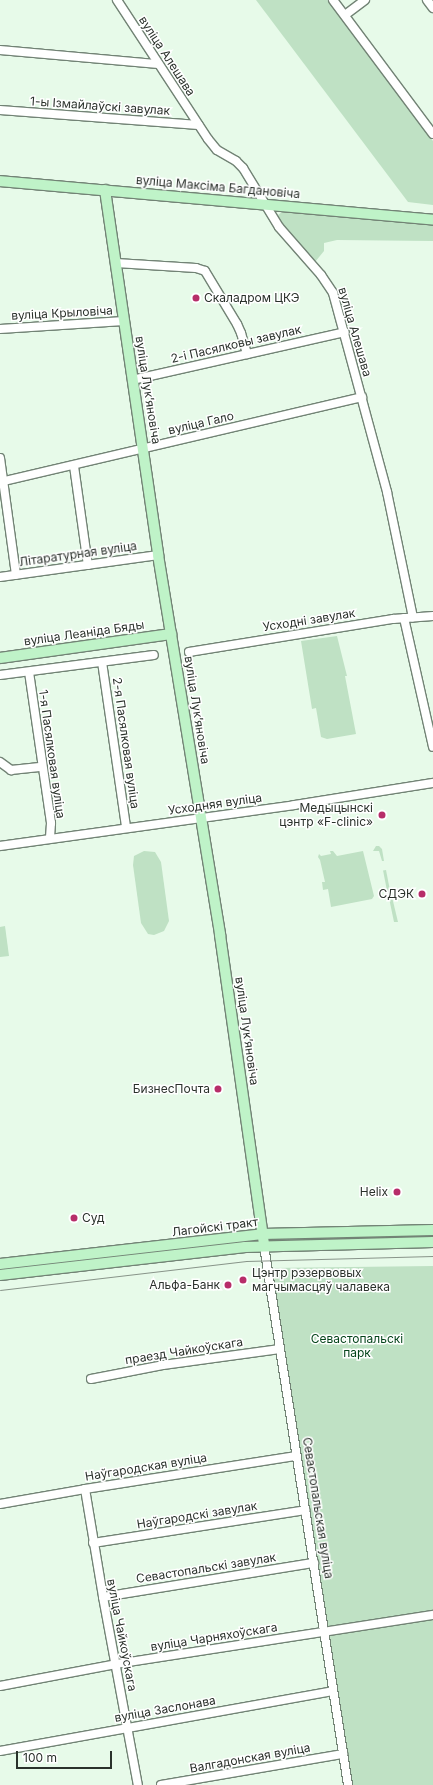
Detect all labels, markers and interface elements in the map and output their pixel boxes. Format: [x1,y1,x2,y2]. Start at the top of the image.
street label: вуліца Алешава [136,13,198,99]
street label: 1-ы Ізмайлаўскі завулак [30,94,170,118]
street label: вуліца Максіма Багдановіча [135,173,301,201]
street label: вуліца Алешава [335,286,375,378]
place label: Скаладром ЦКЭ [204,291,299,305]
marker: Скаладром ЦКЭ [191,293,201,303]
street label: вуліца Крыловіча [11,303,113,323]
street label: 2-і Пасялковы завулак [169,322,303,366]
street label: вуліца Лукʼяновіча [132,335,164,445]
street label: вуліца Гало [167,408,235,438]
street label: Літаратурная вуліца [18,539,138,569]
street label: Усходні завулак [262,606,356,634]
street label: вуліца Леаніда Бяды [23,617,145,649]
street label: вуліца Лукʼяновіча [181,655,213,765]
street label: 2-я Пасялковая вуліца [110,676,142,810]
street label: 1-я Пасялковая вуліца [36,689,68,819]
street label: Усходняя вуліца [167,790,263,818]
place label: Медыцынскі цэнтр «F-clinic» [279,801,373,829]
marker: Медыцынскі цэнтр «F-clinic» [376,809,388,821]
place label: СДЭК [379,887,414,901]
marker: СДЭК [417,889,427,899]
street label: вуліца Лукʼяновіча [232,976,262,1086]
place label: БизнесПочта [133,1082,210,1096]
marker: БизнесПочта [213,1084,223,1094]
place label: Helix [360,1185,388,1199]
marker: Helix [391,1186,403,1198]
place label: Суд [82,1211,104,1225]
marker: Суд [69,1213,79,1223]
street label: Лагойскі тракт [171,1215,259,1239]
place label: Цэнтр рэзервовых магчымасцяў чалавека [252,1266,390,1294]
marker: Цэнтр рэзервовых магчымасцяў чалавека [237,1274,249,1286]
place label: Альфа-Банк [149,1278,220,1292]
marker: Альфа-Банк [223,1280,233,1290]
park label: Севастопальскі парк [311,1332,403,1360]
street label: праезд Чайкоўскага [124,1335,244,1367]
street label: Севастопальская вуліца [300,1436,336,1580]
street label: Наўгародская вуліца [84,1450,208,1484]
street label: Наўгародскі завулак [136,1498,258,1532]
street label: Севастопальскі завулак [135,1550,277,1586]
street label: вуліца Чайкоўскага [104,1578,140,1692]
street label: вуліца Чарняхоўскага [150,1620,278,1654]
street label: вуліца Заслонава [113,1693,217,1725]
street label: Валгадонская вуліца [189,1740,311,1776]
scale bar [18,1743,114,1769]
text: 100 m [23,1750,57,1765]

